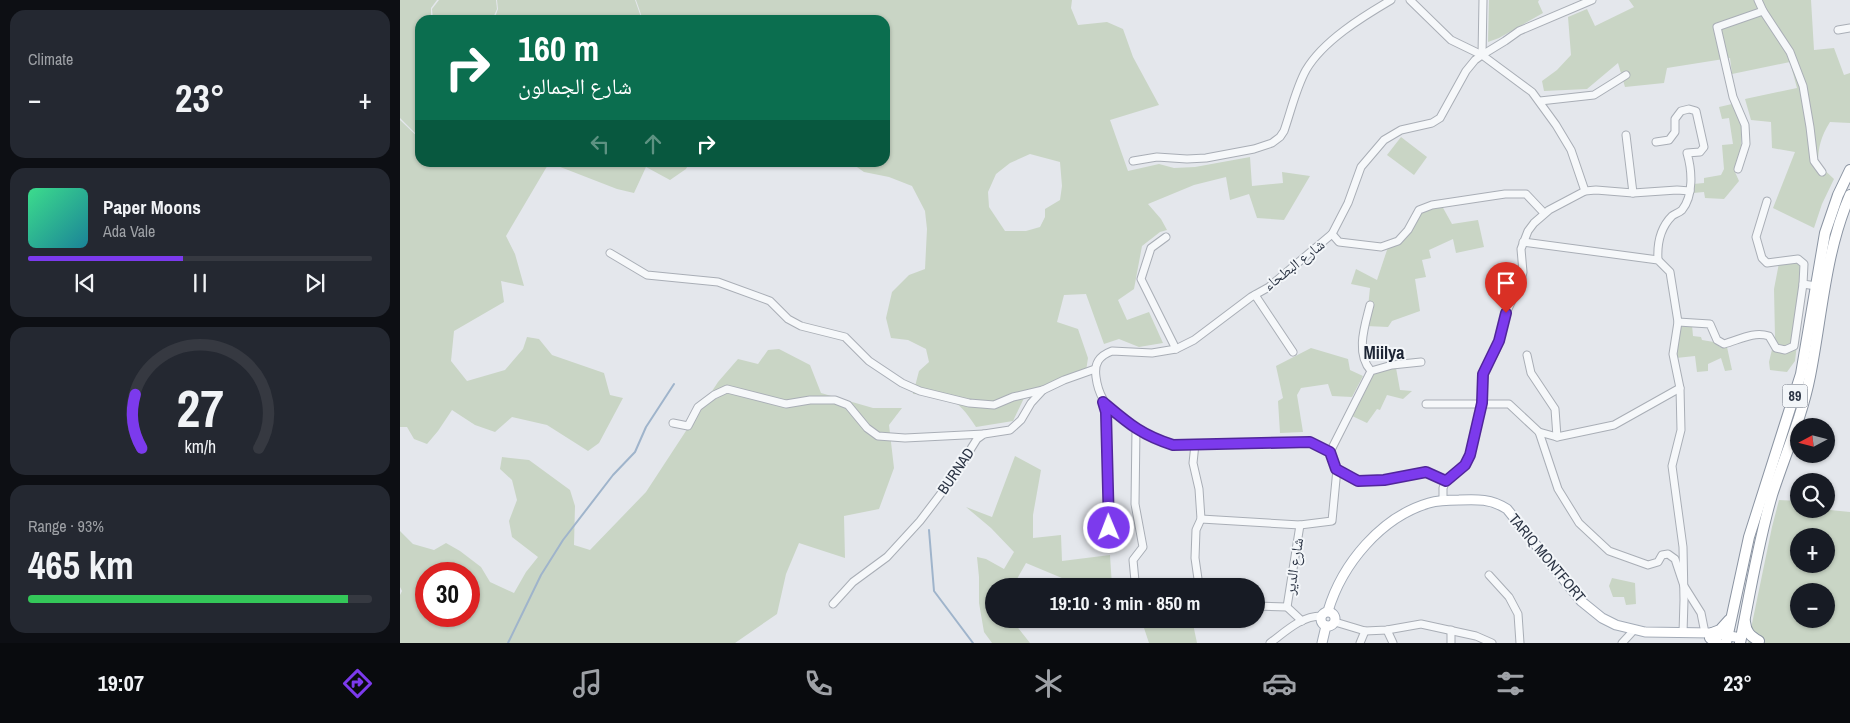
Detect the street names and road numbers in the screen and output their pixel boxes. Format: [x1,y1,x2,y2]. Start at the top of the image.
street label: شارع البطحاء [1259,234,1329,295]
road number: 89 [1782,384,1808,408]
street label: BURNAD [932,443,979,498]
street label: TARIQ MONTFORT [1504,509,1591,607]
street label: شارع الدير [1279,536,1308,597]

